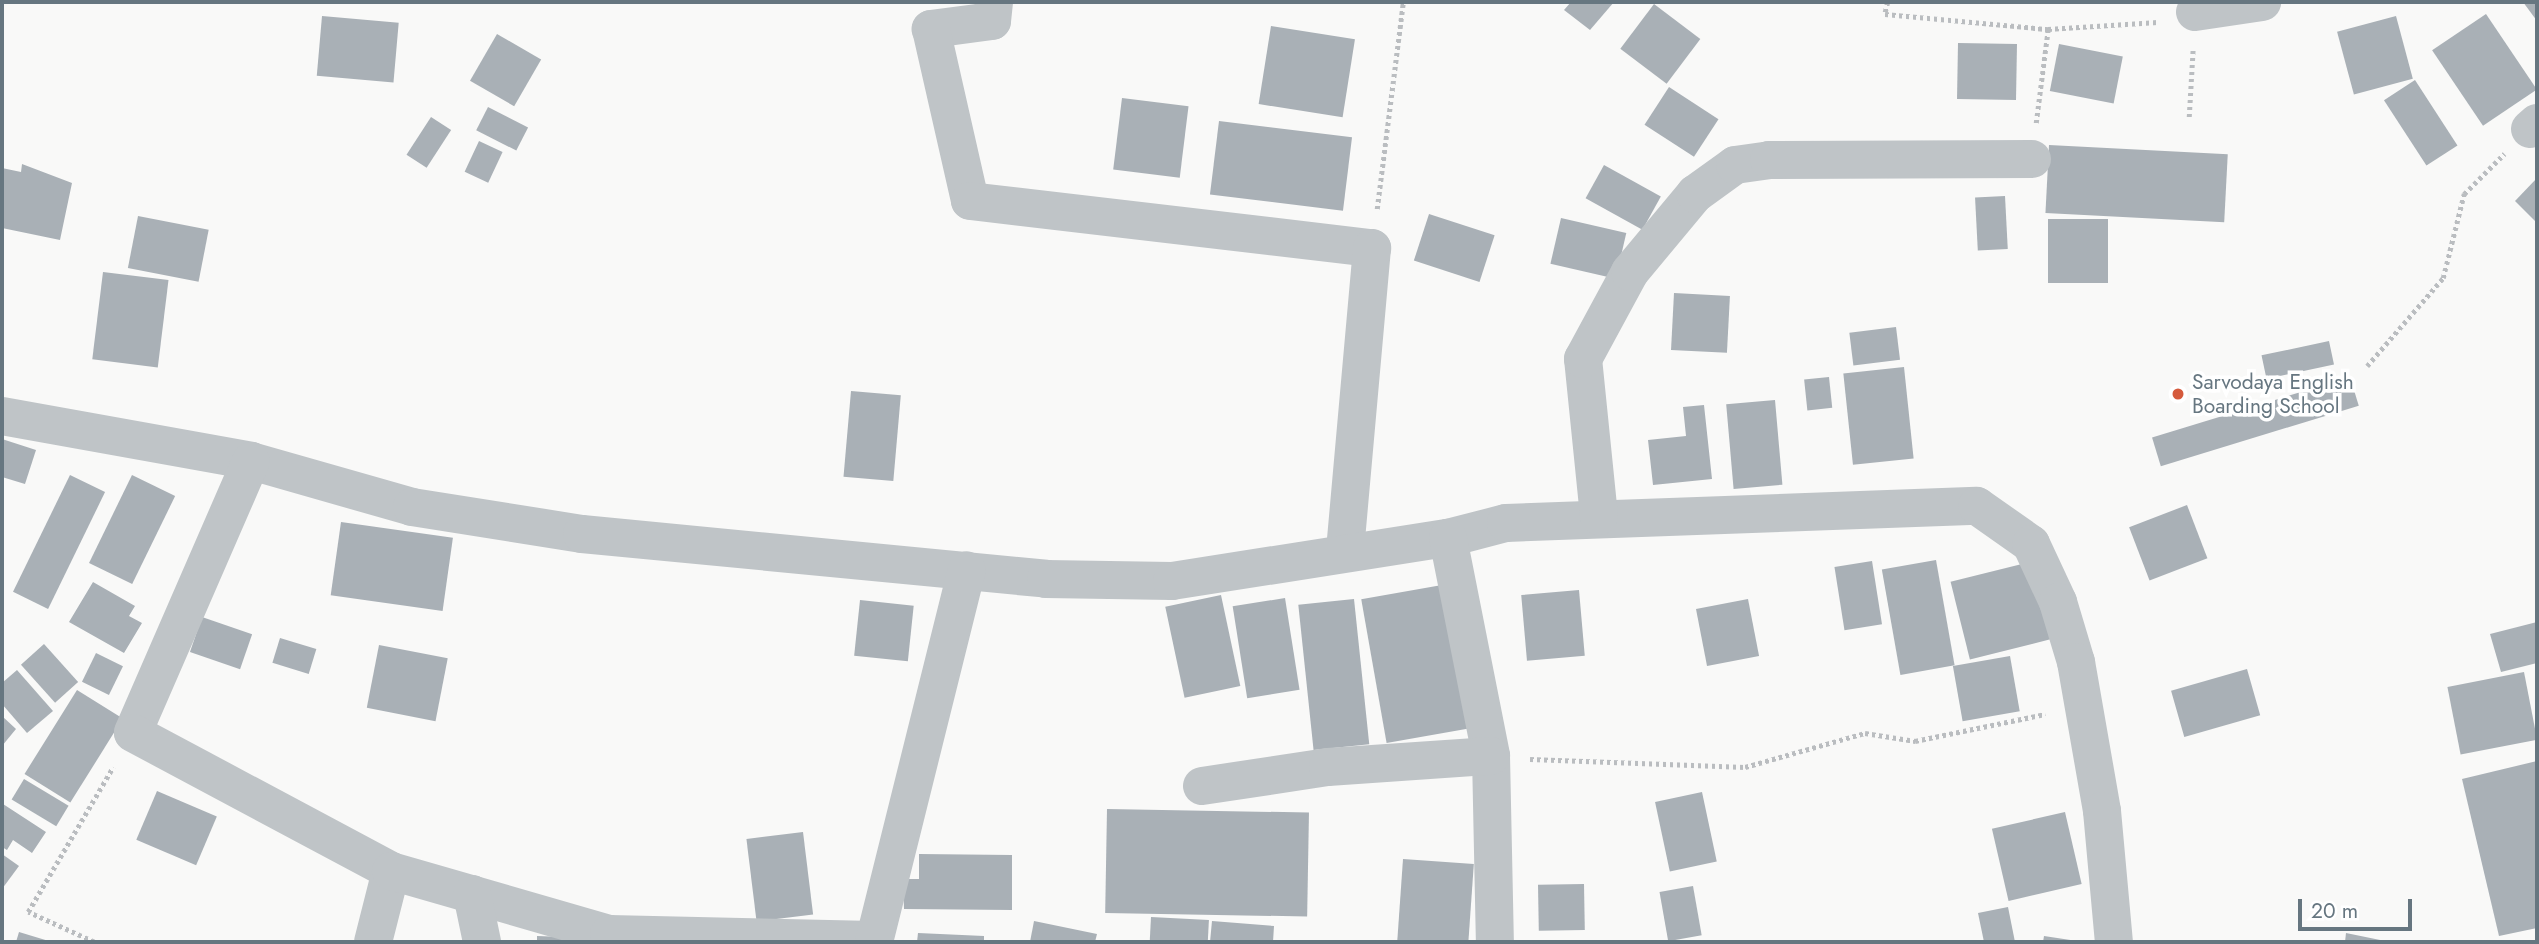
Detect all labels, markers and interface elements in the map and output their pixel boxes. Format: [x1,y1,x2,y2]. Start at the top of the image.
place label: Sarvodaya English Boarding School [2192,369,2354,419]
marker: Sarvodaya English Boarding School [2170,386,2186,402]
scale bar [2301,884,2415,928]
text: 20 m [2311,896,2358,926]

